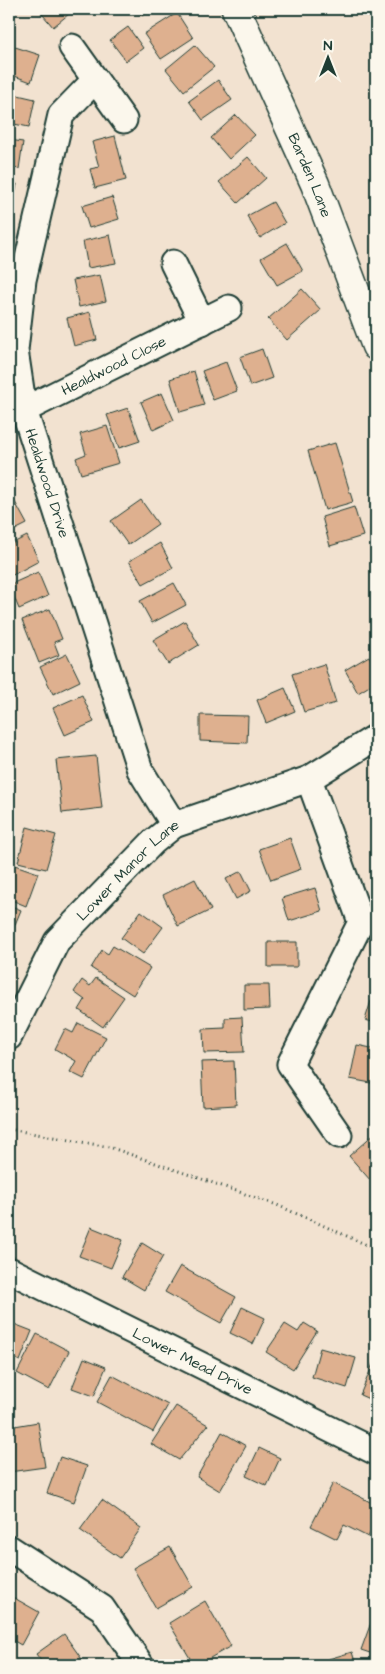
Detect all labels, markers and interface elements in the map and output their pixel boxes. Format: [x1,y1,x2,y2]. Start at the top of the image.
north arrow [302,32,352,82]
text: N [324,36,333,56]
street label: Barden Lane [282,130,337,220]
street label: Healdwood Close [58,331,170,401]
street label: Healdwood Drive [20,426,75,541]
street label: Lower Manor Lane [72,814,182,926]
street label: Lower Mead Drive [129,1323,256,1400]

